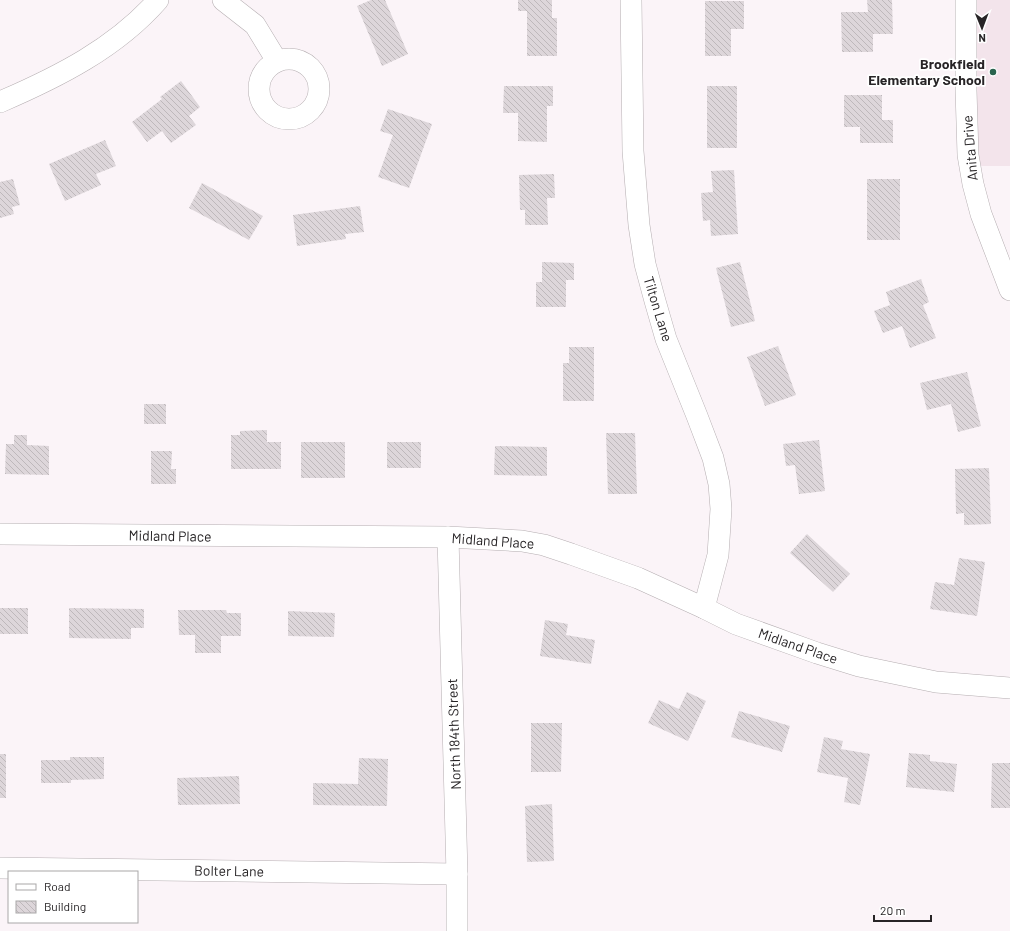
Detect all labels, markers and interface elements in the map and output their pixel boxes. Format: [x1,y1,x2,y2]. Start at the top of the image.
north arrow [962,8,1002,48]
text: N [978,32,986,45]
place label: Brookfield Elementary School [868,55,985,88]
marker: Brookfield Elementary School [988,67,998,77]
street label: Anita Drive [958,114,981,182]
street label: Tilton Lane [640,274,676,344]
street label: Midland Place [128,526,212,545]
street label: Midland Place [451,529,535,552]
street label: Midland Place [756,624,840,667]
street label: North 184th Street [443,678,464,790]
street label: Bolter Lane [194,861,264,880]
legend [8,871,138,923]
text: Road [44,879,71,893]
scale bar [874,897,931,923]
text: Building [44,899,86,913]
text: 20 m [880,903,906,917]

